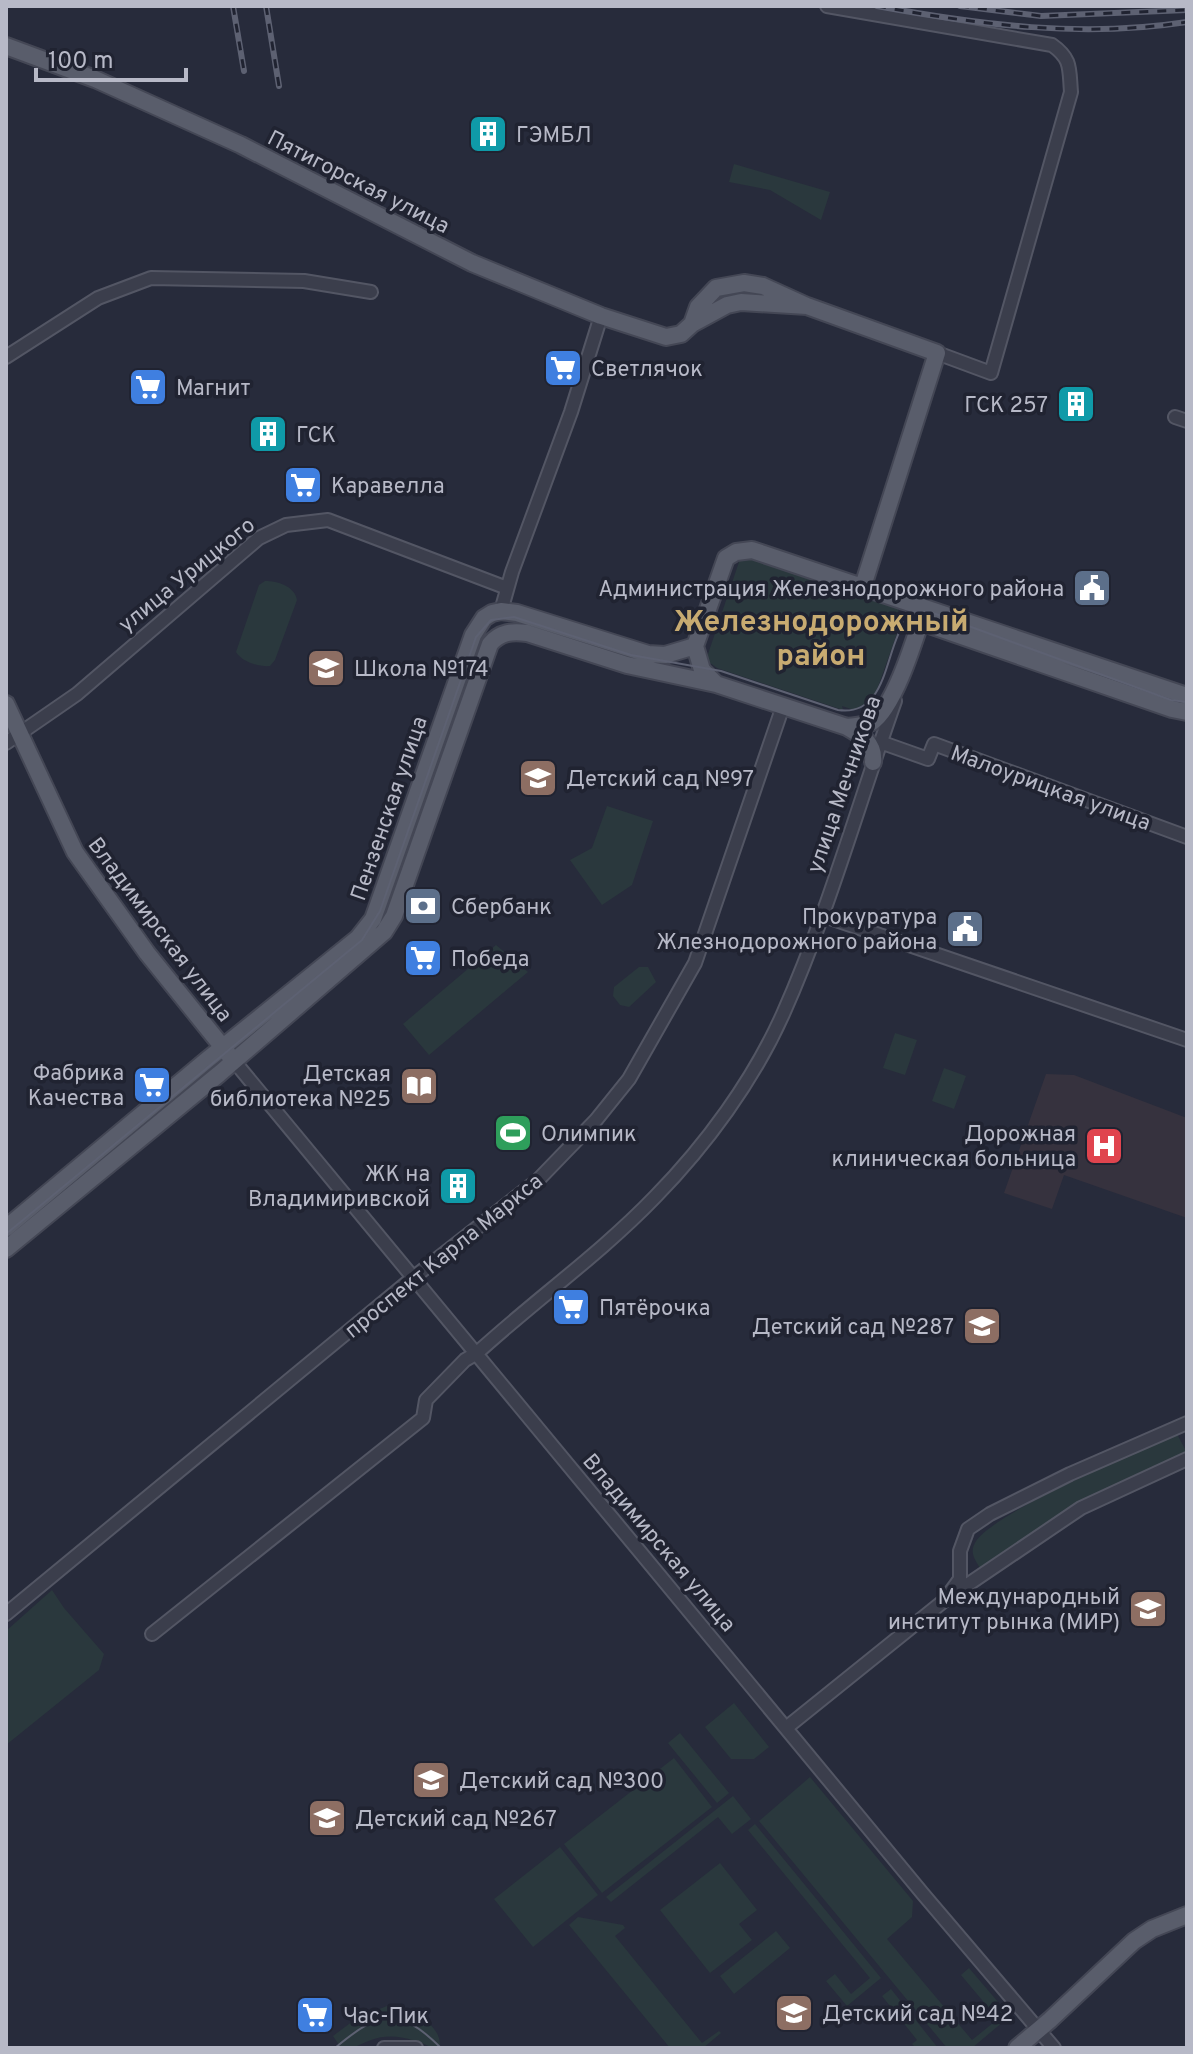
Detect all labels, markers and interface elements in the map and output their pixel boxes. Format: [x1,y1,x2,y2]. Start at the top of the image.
scale bar [36,32,186,82]
text: 100 m [48,47,114,77]
building icon: ГЭМБЛ [467,113,509,155]
place label: ГЭМБЛ [516,123,592,150]
street label: Пятигорская улица [262,126,453,241]
supermarket icon: Светлячок [542,347,584,389]
place label: Светлячок [591,357,703,384]
supermarket icon: Магнит [127,366,169,408]
place label: Магнит [176,376,250,403]
building icon: ГСК 257 [1055,383,1097,425]
place label: ГСК 257 [964,393,1048,420]
building icon: ГСК [247,413,289,455]
place label: ГСК [296,423,336,450]
supermarket icon: Каравелла [282,464,324,506]
place label: Каравелла [331,474,445,501]
street label: улица Урицкого [114,513,261,639]
public building icon: Администрация Железнодорожного района [1071,567,1113,609]
place label: Администрация Железнодорожного района [598,577,1064,604]
district label: Железнодорожный район [674,605,969,676]
school or university icon: Школа №174 [305,647,347,689]
place label: Школа №174 [354,657,489,684]
street label: улица Мечникова [802,693,888,877]
street label: Пензенская улица [346,713,435,905]
street label: Малоурицкая улица [946,741,1154,838]
school or university icon: Детский сад №97 [517,757,559,799]
place label: Детский сад №97 [566,767,754,794]
street label: Владимирская улица [81,833,237,1028]
bank icon: Сбербанк [402,885,444,927]
place label: Сбербанк [451,895,552,922]
place label: Прокуратура Жлезнодорожного района [656,905,937,957]
public building icon: Прокуратура Жлезнодорожного района [944,908,986,950]
supermarket icon: Победа [402,937,444,979]
place label: Победа [451,947,529,974]
place label: Фабрика Качества [28,1061,124,1113]
place label: Детская библиотека №25 [210,1062,391,1114]
supermarket icon: Фабрика Качества [131,1064,173,1106]
library icon: Детская библиотека №25 [398,1065,440,1107]
sports icon: Олимпик [492,1112,534,1154]
place label: Олимпик [541,1122,637,1149]
place label: Дорожная клиническая больница [832,1122,1076,1174]
hospital icon: Дорожная клиническая больница [1083,1125,1125,1167]
place label: ЖК на Владимиривской [248,1162,430,1214]
building icon: ЖК на Владимиривской [437,1165,479,1207]
street label: проспект Карла Маркса [340,1169,549,1345]
supermarket icon: Пятёрочка [550,1286,592,1328]
place label: Пятёрочка [599,1296,710,1323]
school or university icon: Детский сад №287 [961,1305,1003,1347]
place label: Детский сад №287 [752,1315,954,1342]
street label: Владимирская улица [576,1449,740,1638]
place label: Международный институт рынка (МИР) [888,1585,1120,1637]
school or university icon: Международный институт рынка (МИР) [1127,1588,1169,1630]
school or university icon: Детский сад №300 [410,1759,452,1801]
place label: Детский сад №300 [459,1769,664,1796]
school or university icon: Детский сад №267 [306,1797,348,1839]
place label: Детский сад №267 [355,1807,557,1834]
school or university icon: Детский сад №42 [773,1992,815,2034]
supermarket icon: Час-Пик [294,1994,336,2036]
place label: Детский сад №42 [822,2002,1013,2029]
place label: Час-Пик [343,2004,429,2031]

